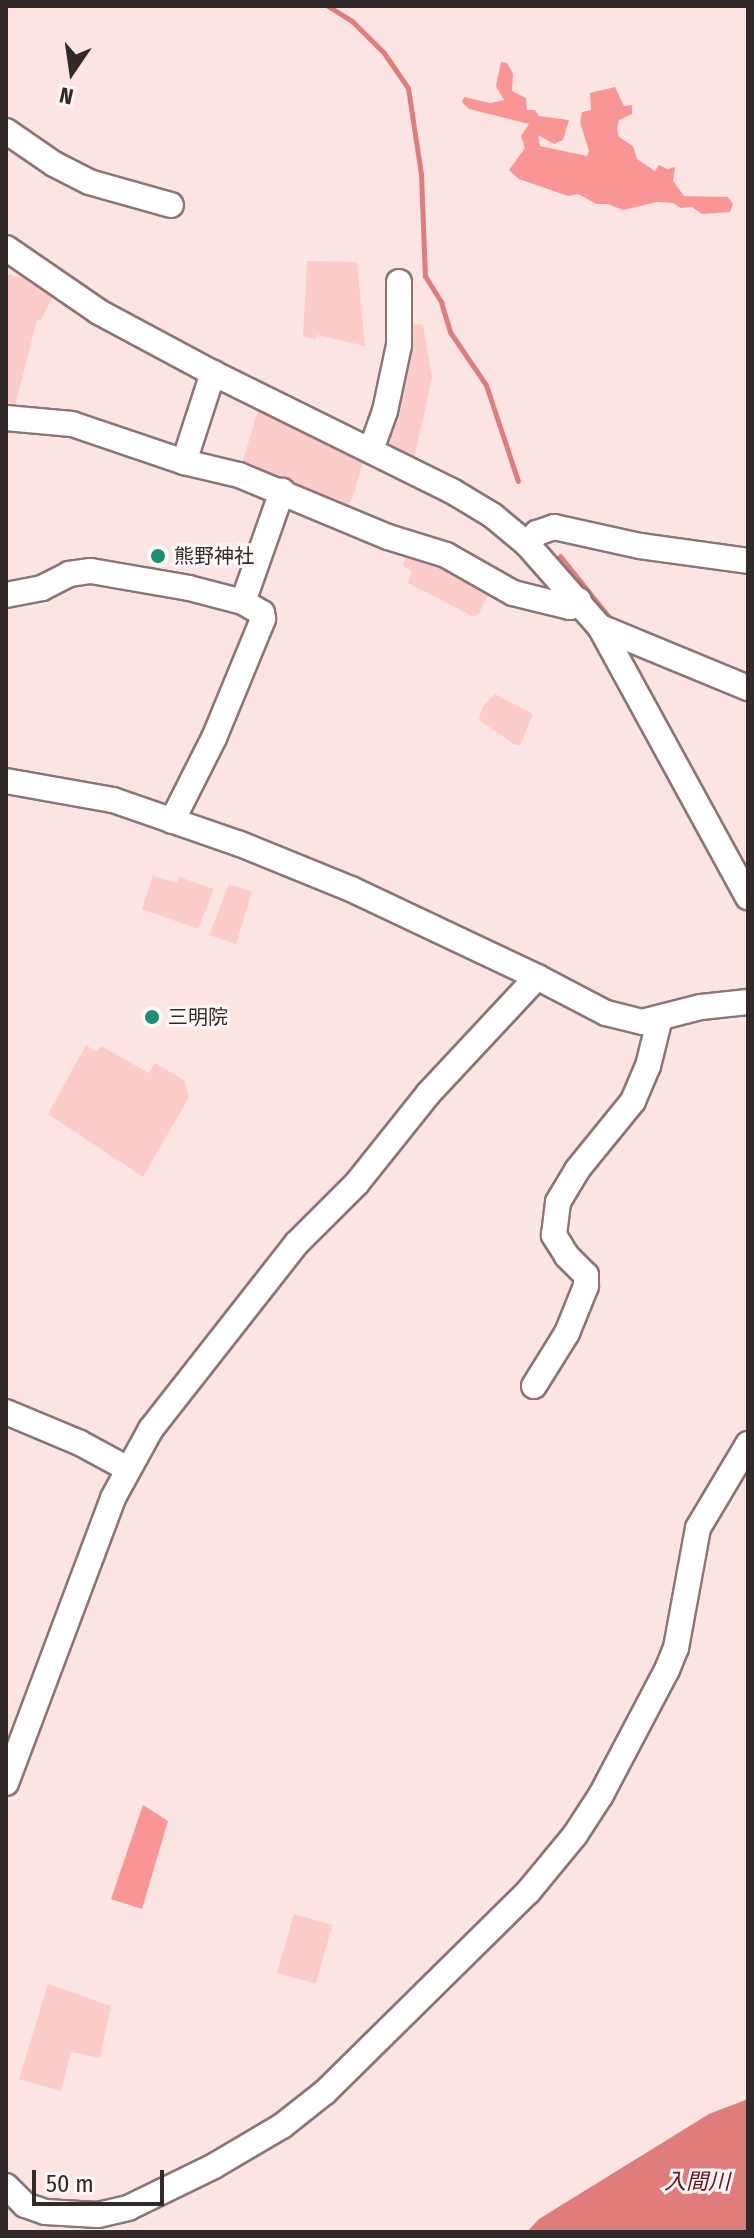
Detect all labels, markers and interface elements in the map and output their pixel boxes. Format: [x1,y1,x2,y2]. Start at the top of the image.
north arrow [32,32,112,112]
text: N [57,81,76,111]
place label: 熊野神社 [174,544,254,568]
marker: 熊野神社 [149,547,167,565]
place label: 三明院 [168,1005,228,1029]
marker: 三明院 [143,1008,161,1026]
scale bar [36,2154,168,2204]
water label: 入間川 [664,2169,730,2195]
text: 50 m [46,2170,94,2198]

